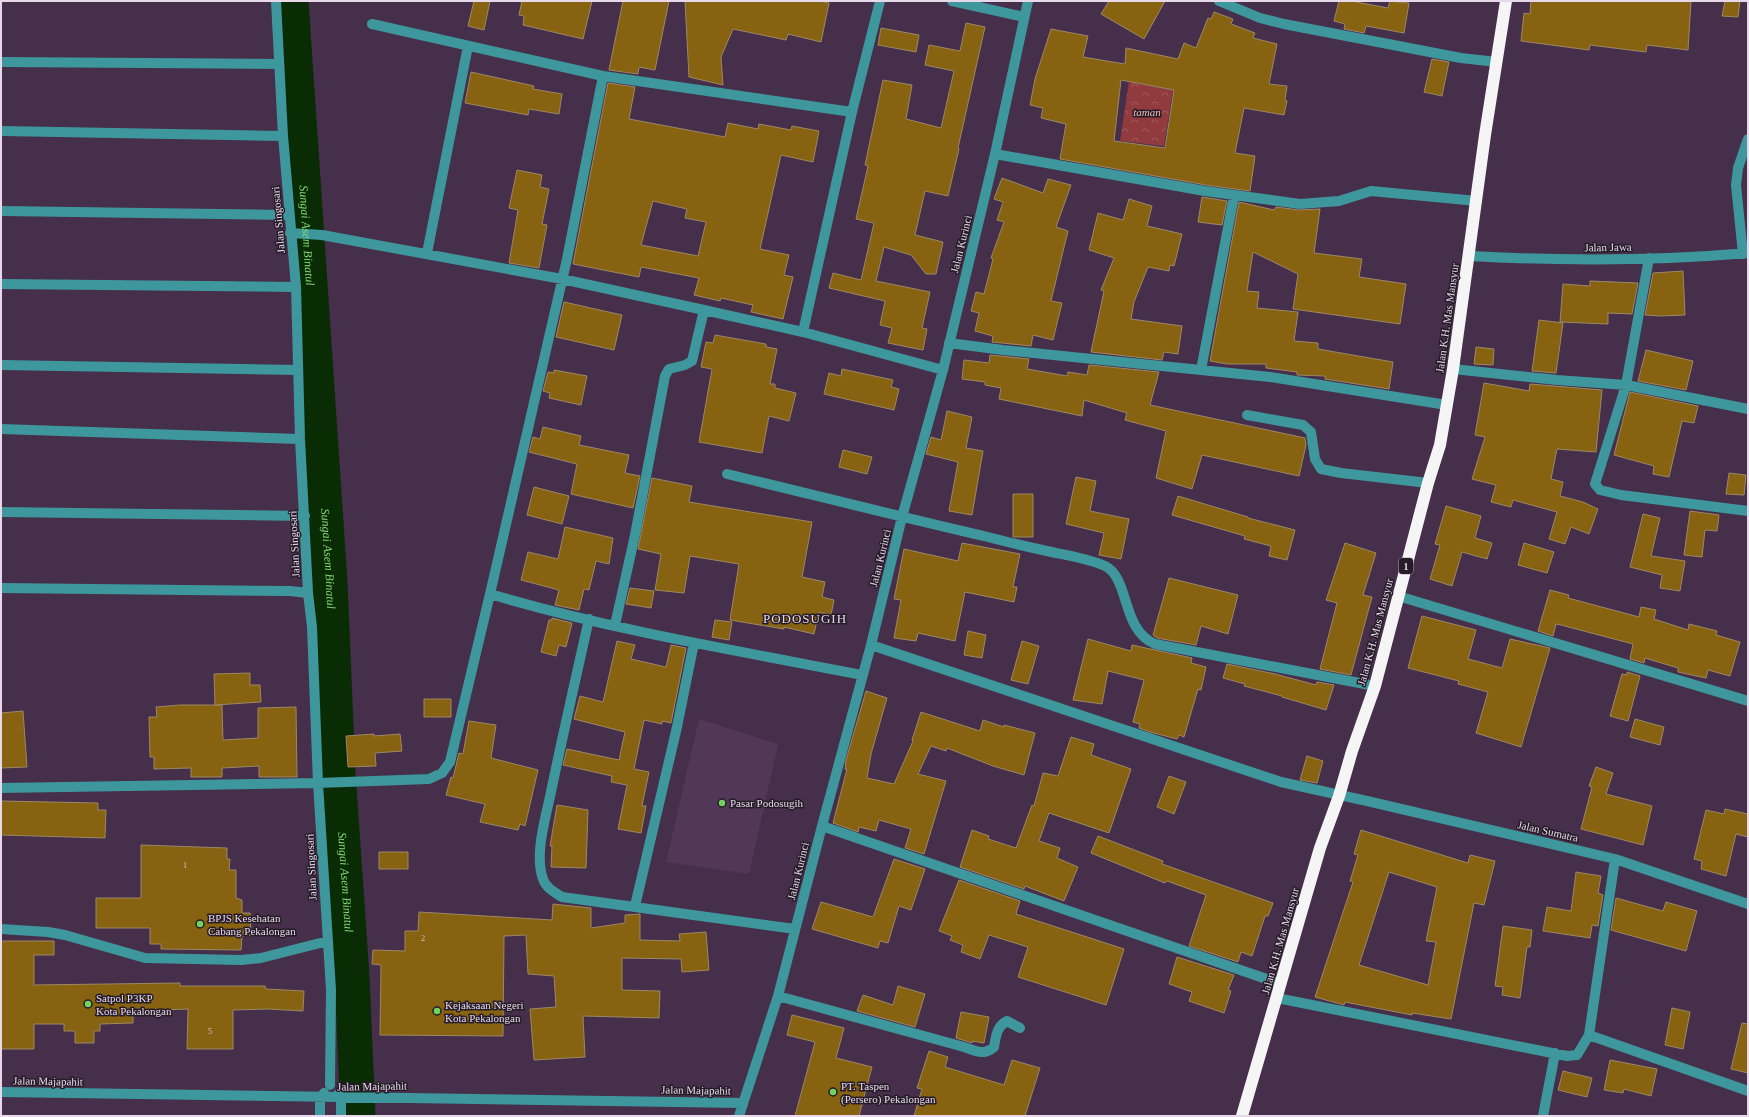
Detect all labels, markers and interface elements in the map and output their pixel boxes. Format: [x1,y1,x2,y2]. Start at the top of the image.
park label: taman [1133,106,1161,118]
water label: Sungai Asem Binatul [296,185,317,287]
street label: Jalan Singosari [269,186,287,254]
street label: Jalan Kurinci [948,214,974,274]
street label: Jalan Jawa [1584,241,1632,253]
street label: Jalan K.H. Mas Mansyur [1433,262,1461,373]
water label: Sungai Asem Binatul [318,508,338,610]
street label: Jalan Singosari [286,510,302,578]
street label: Jalan Kurinci [867,528,893,588]
road number: 1 [1399,558,1413,574]
street label: Jalan K.H. Mas Mansyur [1355,577,1395,687]
district label: PODOSUGIH [763,611,847,626]
place label: Pasar Podosugih [730,797,804,809]
marker: Pasar Podosugih [717,798,727,808]
street label: Jalan Sumatra [1516,818,1580,844]
water label: Sungai Asem Binatul [335,832,356,934]
street label: Jalan Singosari [303,833,319,901]
street label: Jalan Kurinci [785,841,811,901]
house number: 1 [183,860,187,870]
street label: Jalan K.H. Mas Mansyur [1259,886,1301,996]
place label: BPJS Kesehatan Cabang Pekalongan [208,912,296,937]
marker: BPJS Kesehatan Cabang Pekalongan [195,919,205,929]
house number: 2 [421,933,425,943]
place label: Satpol P3KP Kota Pekalongan [96,992,172,1017]
marker: Satpol P3KP Kota Pekalongan [83,999,93,1009]
place label: Kejaksaan Negeri Kota Pekalongan [445,999,524,1024]
marker: Kejaksaan Negeri Kota Pekalongan [432,1006,442,1016]
house number: 5 [208,1026,213,1036]
street label: Jalan Majapahit [13,1074,83,1088]
street label: Jalan Majapahit [337,1079,407,1093]
place label: PT. Taspen (Persero) Pekalongan [841,1080,936,1106]
street label: Jalan Majapahit [661,1083,731,1097]
marker: PT. Taspen (Persero) Pekalongan [828,1087,838,1097]

